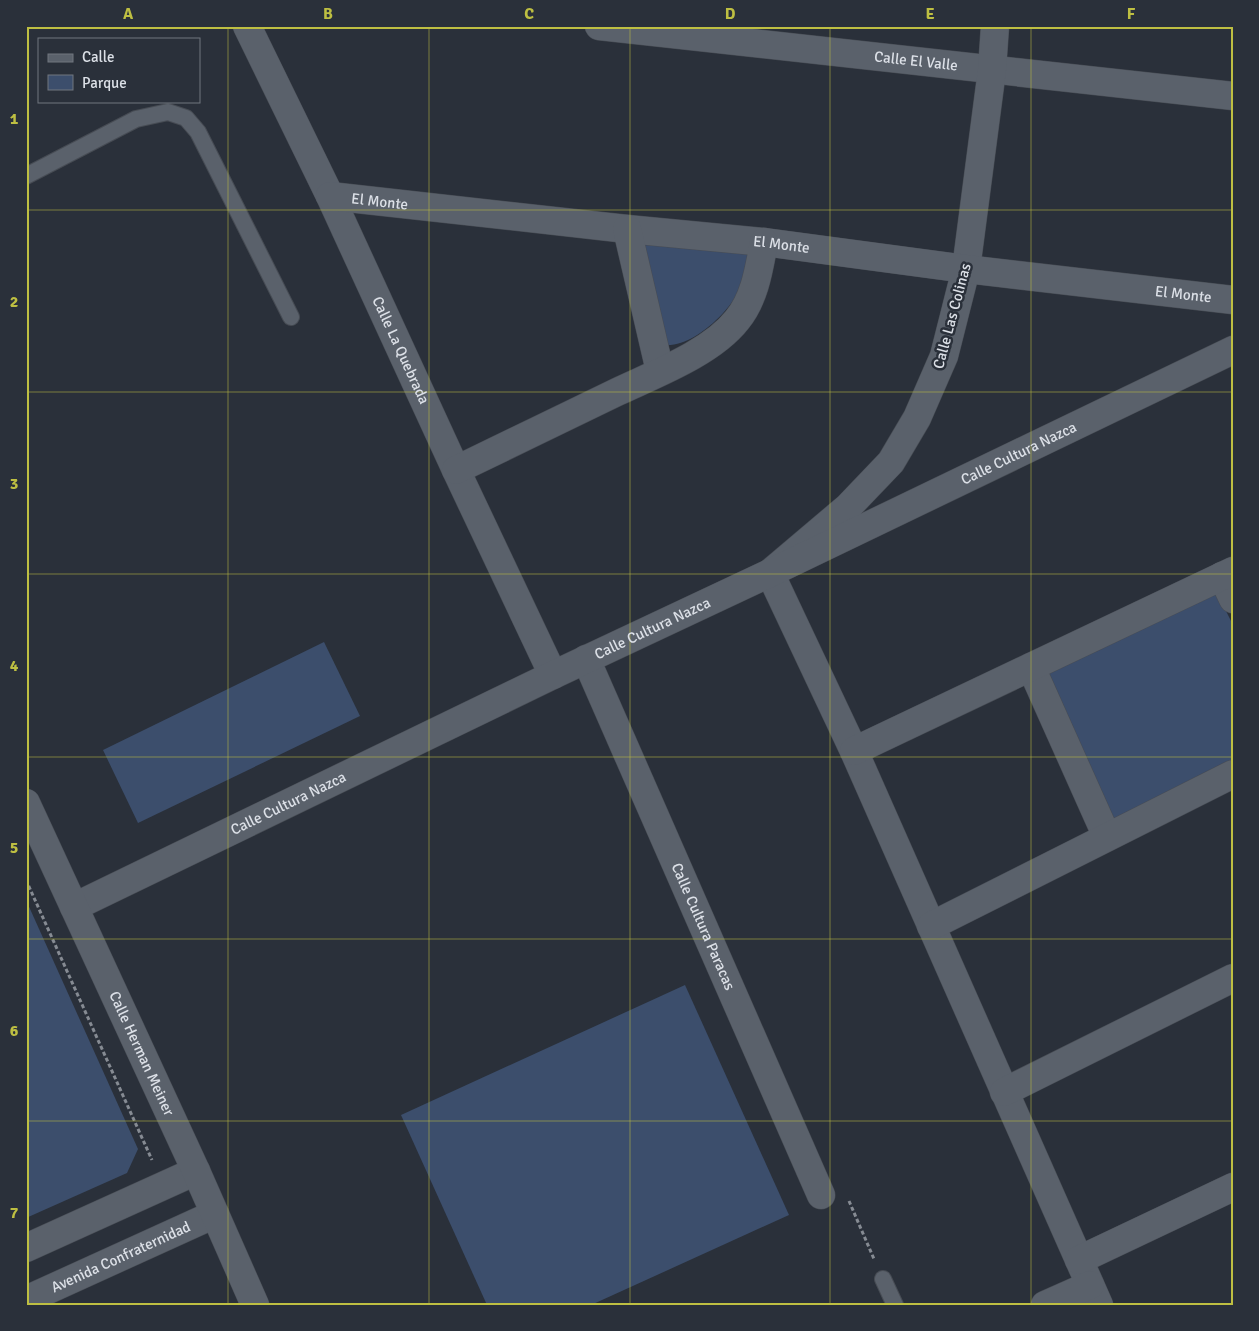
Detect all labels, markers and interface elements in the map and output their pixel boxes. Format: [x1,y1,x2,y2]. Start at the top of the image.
text: A [123,4,134,24]
text: B [323,4,333,24]
text: C [524,4,534,24]
text: D [725,4,736,24]
text: E [925,4,935,24]
text: F [1127,4,1136,24]
legend [38,38,200,102]
street label: Calle El Valle [873,47,959,75]
text: Calle [82,48,115,66]
text: Parque [82,74,127,92]
text: 1 [10,109,19,129]
street label: El Monte [350,189,409,214]
street label: El Monte [752,232,811,257]
street label: Calle Las Colinas [929,261,975,371]
street label: El Monte [1154,282,1213,306]
text: 2 [10,292,18,312]
street label: Calle La Quebrada [368,294,433,407]
street label: Calle Cultura Nazca [958,418,1079,489]
text: 3 [10,474,18,494]
street label: Calle Cultura Nazca [591,593,713,663]
text: 4 [10,656,19,676]
street label: Calle Cultura Nazca [228,768,349,839]
text: 5 [10,838,18,858]
street label: Calle Cultura Paracas [667,860,739,993]
street label: Calle Herman Meiner [105,988,178,1119]
text: 6 [10,1021,19,1041]
text: 7 [10,1203,19,1223]
street label: Avenida Confraternidad [48,1217,193,1296]

